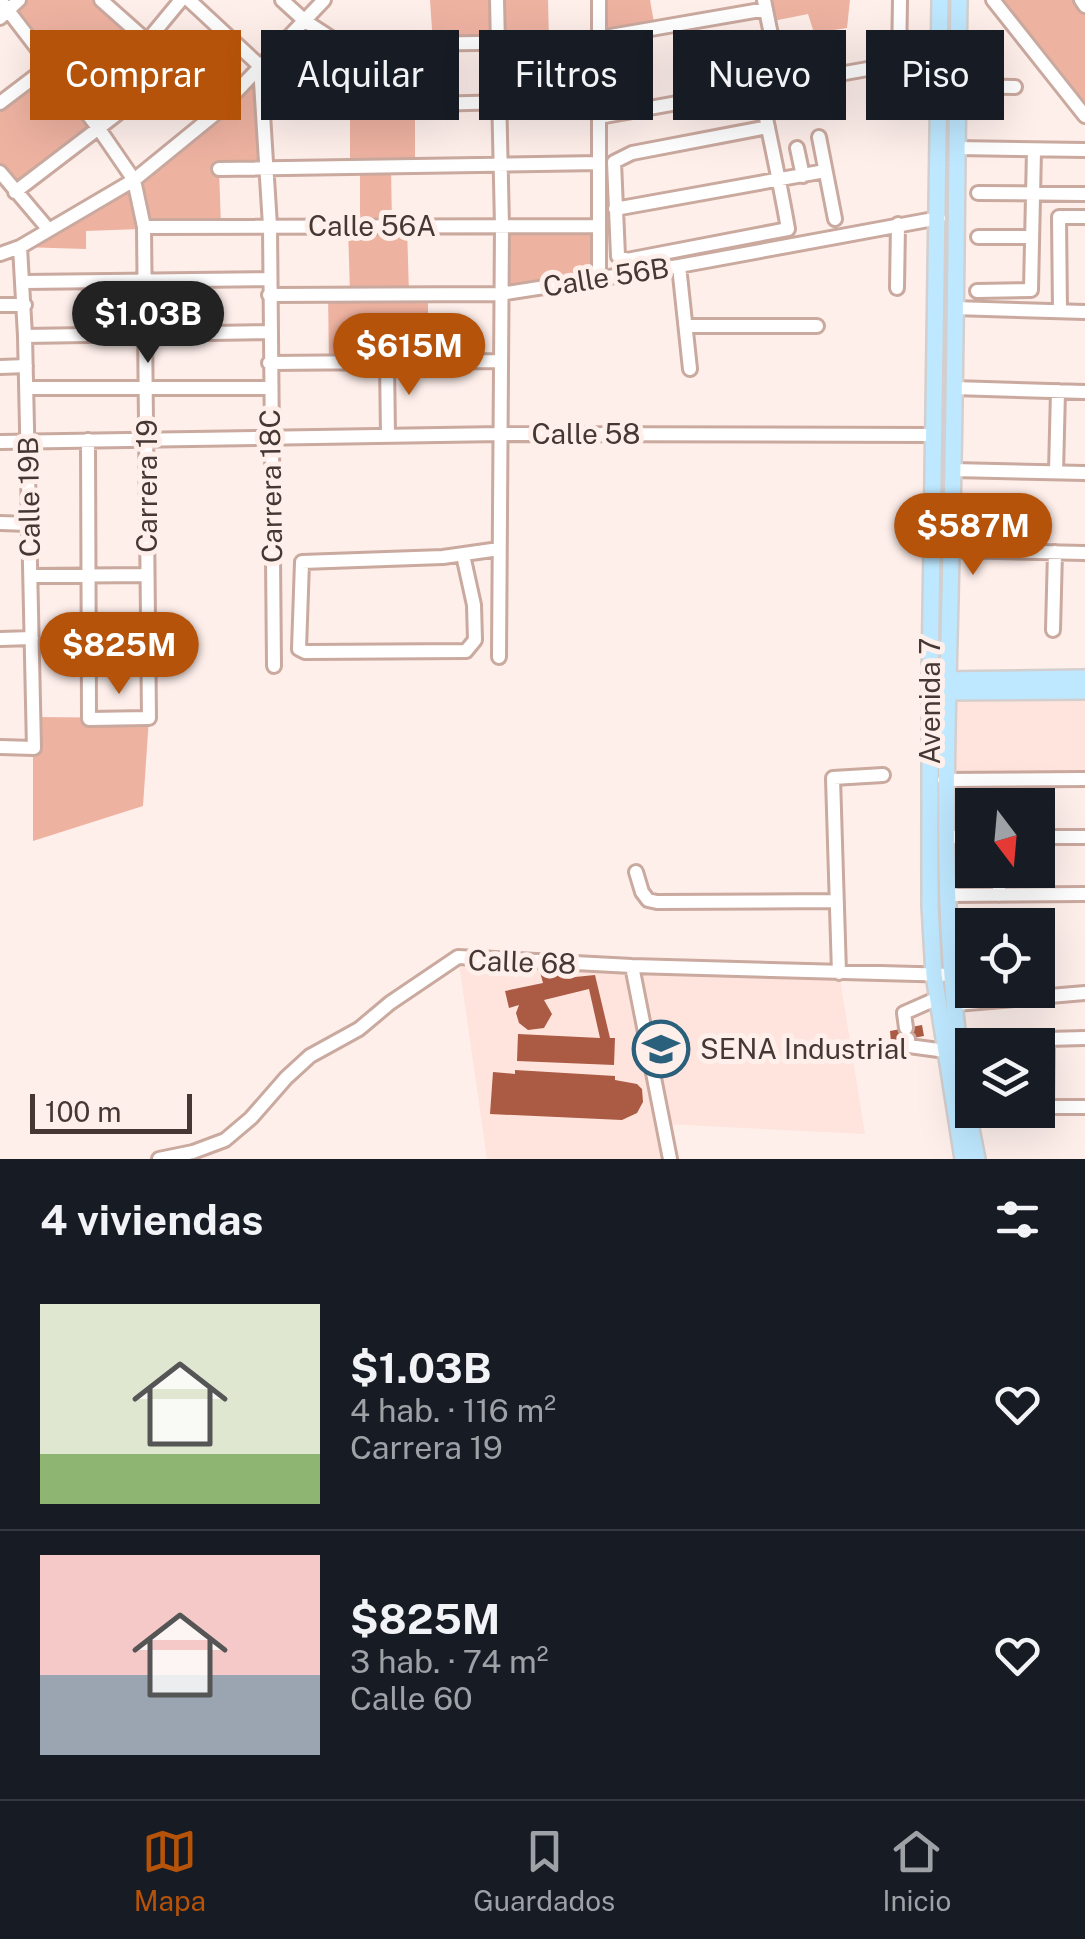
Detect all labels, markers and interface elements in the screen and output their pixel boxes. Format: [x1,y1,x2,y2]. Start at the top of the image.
chip: Comprar [30,30,241,120]
chip: Alquilar [261,30,459,120]
chip: Filtros [479,30,653,120]
chip: Nuevo [673,30,846,120]
chip: Piso [866,30,1004,120]
street label: Calle 56A [308,209,436,242]
street label: Calle 56B [541,250,671,303]
pin: $1.03B [67,281,229,366]
text: $1.03B [94,295,202,332]
pin: $615M [339,313,479,398]
text: $615M [355,327,463,364]
street label: Carrera 18C [253,409,288,563]
street label: Calle 58 [532,417,640,450]
street label: Carrera 19 [130,419,163,553]
street label: Calle 19B [11,436,46,558]
pin: $587M [903,493,1043,578]
text: $587M [916,507,1030,544]
pin: $825M [49,612,189,697]
text: $825M [62,626,176,663]
street label: Avenida 7 [913,638,946,764]
north arrow [955,788,1055,888]
map controls [955,788,1055,1128]
button: locate [955,908,1055,1008]
street label: Calle 68 [467,943,577,980]
school or university icon: SENA Industrial [631,1019,691,1079]
button: layers [955,1028,1055,1128]
place label: SENA Industrial [700,1032,908,1065]
scale bar [30,1089,192,1134]
text: 100 m [45,1095,122,1128]
icon: filters [990,1192,1045,1247]
text: 4 viviendas [40,1195,263,1244]
text: $1.03B [350,1343,492,1392]
icon: home [120,1344,240,1464]
icon: heart [990,1377,1045,1432]
text: 4 hab. · 116 m² [350,1392,556,1429]
text: Carrera 19 [350,1429,503,1466]
text: $825M [350,1594,500,1643]
icon: home [120,1595,240,1715]
icon: heart [990,1628,1045,1683]
text: 3 hab. · 74 m² [350,1643,548,1680]
text: Calle 60 [350,1680,473,1717]
tab: Mapa [134,1824,206,1917]
tab: Guardados [473,1824,615,1917]
tab: Inicio [882,1824,951,1917]

